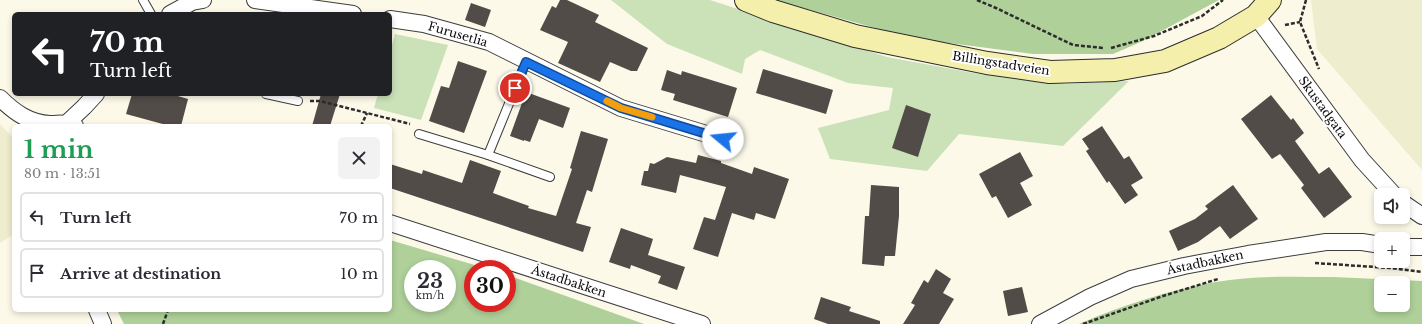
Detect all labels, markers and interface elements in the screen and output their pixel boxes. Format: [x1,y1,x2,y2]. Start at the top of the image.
street label: Furusetlia [426,18,490,50]
text: 70 m [90,25,164,60]
icon: left [24,28,76,80]
street label: Billingstadveien [951,48,1051,78]
text: Turn left [90,60,172,82]
pin [498,71,532,105]
street label: Skustadgata [1295,73,1351,141]
icon: arrive [504,77,526,99]
position arrow [702,118,744,160]
text: 1 min [24,135,94,164]
button: close [338,137,380,179]
text: 80 m · 13:51 [24,165,101,182]
map controls [1374,188,1410,312]
button: sound [1374,188,1410,224]
icon: left [26,206,48,228]
text: Turn left [60,208,131,227]
text: 70 m [339,208,378,227]
button: + [1374,232,1410,268]
street label: Åstadbakken [1164,246,1245,278]
speed limit sign: 30 [464,260,516,312]
street label: Åstadbakken [529,261,609,300]
icon: arrive [26,262,48,284]
text: Arrive at destination [60,264,221,283]
text: 10 m [340,264,378,283]
text: 23 [417,269,443,293]
button: − [1374,276,1410,312]
text: km/h [416,289,444,302]

